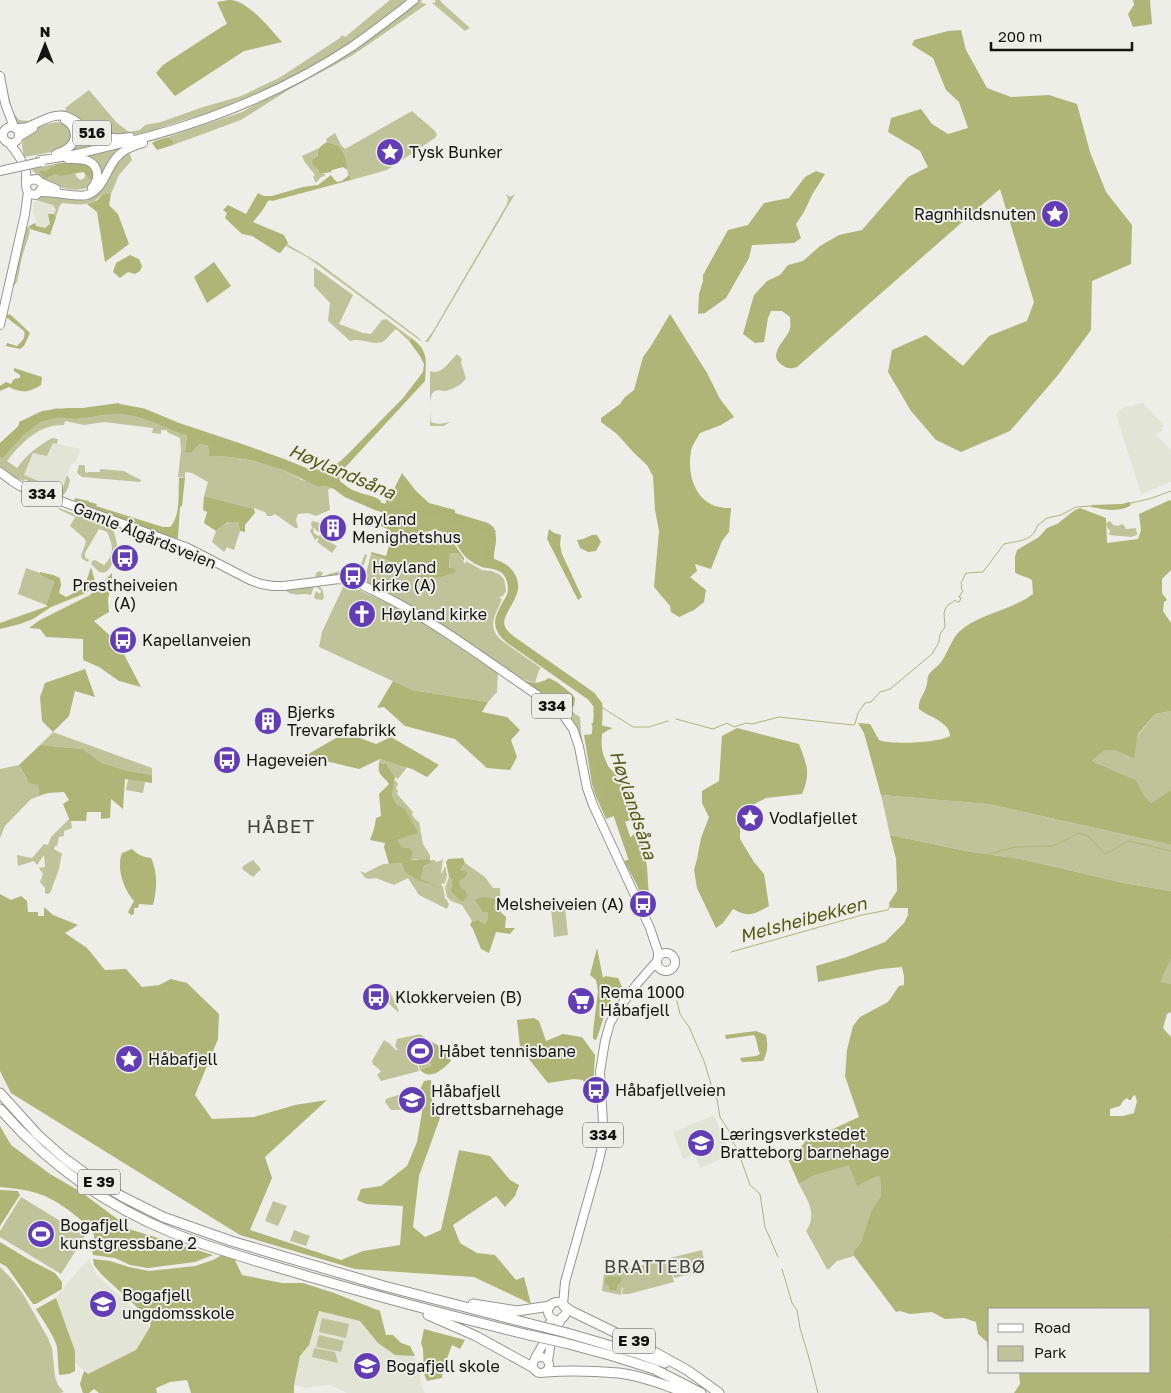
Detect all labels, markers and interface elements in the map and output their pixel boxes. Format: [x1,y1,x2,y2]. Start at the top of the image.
north arrow [20,20,70,70]
scale bar [991,20,1132,52]
text: N [40,23,50,40]
text: 200 m [998,27,1042,45]
road number: 516 [73,120,111,146]
place icon: Tysk Bunker [375,137,405,167]
place label: Tysk Bunker [409,142,503,162]
place icon: Ragnhildsnuten [1040,199,1070,229]
place label: Ragnhildsnuten [914,204,1036,224]
water label: Høylandsåna [286,439,400,504]
road number: 334 [22,482,62,506]
street label: Gamle Ålgårdsveien [70,497,220,573]
place label: Høyland Menighetshus [352,509,461,547]
building icon: Høyland Menighetshus [318,513,348,543]
bus stop icon: Prestheiveien (A) [110,543,140,573]
place label: Høyland kirke (A) [372,557,436,595]
bus stop icon: Høyland kirke (A) [338,561,368,591]
place label: Prestheiveien (A) [72,575,178,613]
church icon: Høyland kirke [347,599,377,629]
place label: Høyland kirke [381,604,487,624]
bus stop icon: Kapellanveien [108,625,138,655]
place label: Kapellanveien [142,630,251,650]
road number: 334 [532,694,572,718]
place label: Bjerks Trevarefabrikk [287,702,396,740]
building icon: Bjerks Trevarefabrikk [253,706,283,736]
bus stop icon: Hageveien [212,745,242,775]
water label: Høylandsåna [606,747,662,863]
place label: Hageveien [246,750,327,770]
place icon: Vodlafjellet [735,803,765,833]
place label: Vodlafjellet [769,808,858,828]
district label: HÅBET [247,814,315,837]
bus stop icon: Melsheiveien (A) [628,889,658,919]
water label: Melsheibekken [737,891,870,947]
place label: Melsheiveien (A) [496,894,624,914]
bus stop icon: Klokkerveien (B) [361,982,391,1012]
place label: Rema 1000 Håbafjell [600,982,685,1020]
supermarket icon: Rema 1000 Håbafjell [566,986,596,1016]
place label: Klokkerveien (B) [395,987,522,1007]
sports icon: Håbet tennisbane [405,1036,435,1066]
place label: Håbet tennisbane [439,1041,576,1061]
place icon: Håbafjell [114,1044,144,1074]
place label: Håbafjell [148,1049,218,1069]
bus stop icon: Håbafjellveien [581,1075,611,1105]
place label: Håbafjellveien [615,1080,726,1100]
place label: Håbafjell idrettsbarnehage [431,1081,564,1119]
school or university icon: Håbafjell idrettsbarnehage [397,1085,427,1115]
road number: 334 [583,1122,623,1148]
place label: Læringsverkstedet Bratteborg barnehage [720,1124,889,1162]
school or university icon: Læringsverkstedet Bratteborg barnehage [686,1128,716,1158]
road number: E 39 [78,1170,120,1194]
place label: Bogafjell kunstgressbane 2 [60,1215,197,1253]
sports icon: Bogafjell kunstgressbane 2 [26,1219,56,1249]
district label: BRATTEBØ [604,1255,706,1277]
place label: Bogafjell ungdomsskole [122,1285,234,1323]
school or university icon: Bogafjell ungdomsskole [88,1289,118,1319]
legend [988,1308,1151,1373]
text: Road [1034,1318,1071,1336]
road number: E 39 [613,1328,655,1354]
text: Park [1034,1343,1067,1361]
school or university icon: Bogafjell skole [352,1351,382,1381]
place label: Bogafjell skole [386,1356,500,1376]

